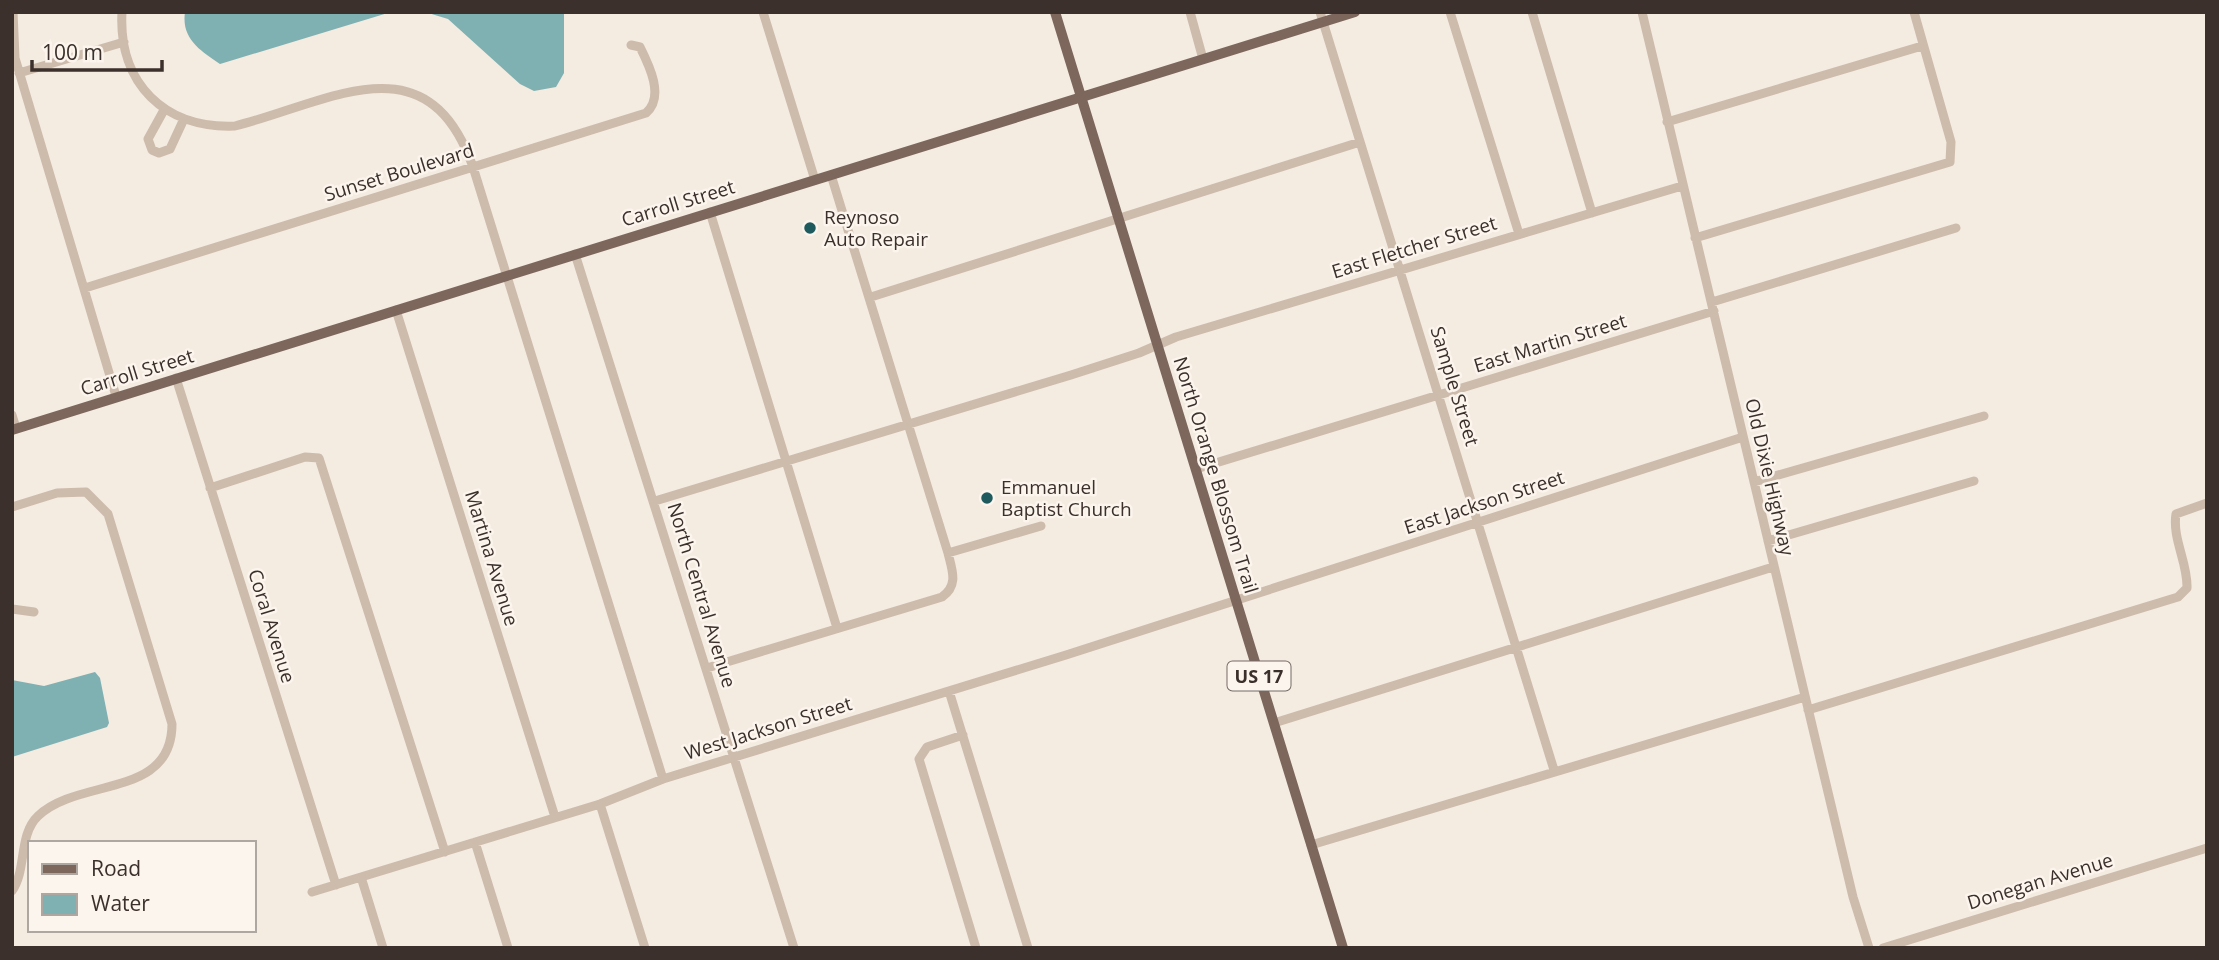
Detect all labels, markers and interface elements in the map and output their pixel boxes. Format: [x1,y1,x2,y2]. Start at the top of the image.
scale bar [32,28,161,72]
text: 100 m [42,38,103,66]
street label: Sunset Boulevard [321,137,477,207]
street label: Carroll Street [618,173,738,233]
place label: Reynoso Auto Repair [824,204,928,252]
street label: East Fletcher Street [1328,209,1500,284]
marker: Reynoso Auto Repair [802,220,818,236]
street label: East Martin Street [1470,307,1630,379]
street label: Sample Street [1424,323,1486,449]
street label: Carroll Street [77,342,197,402]
street label: North Orange Blossom Trail [1168,353,1264,597]
street label: Old Dixie Highway [1739,396,1801,559]
street label: East Jackson Street [1401,464,1568,540]
place label: Emmanuel Baptist Church [1001,474,1132,522]
street label: Martina Avenue [459,487,525,629]
marker: Emmanuel Baptist Church [979,490,995,506]
street label: North Central Avenue [661,499,743,691]
street label: Coral Avenue [242,566,302,686]
road number: US 17 [1228,662,1290,690]
street label: West Jackson Street [681,690,855,766]
legend [28,841,256,932]
street label: Donegan Avenue [1964,846,2116,916]
text: Road [91,854,141,882]
text: Water [91,889,150,917]

